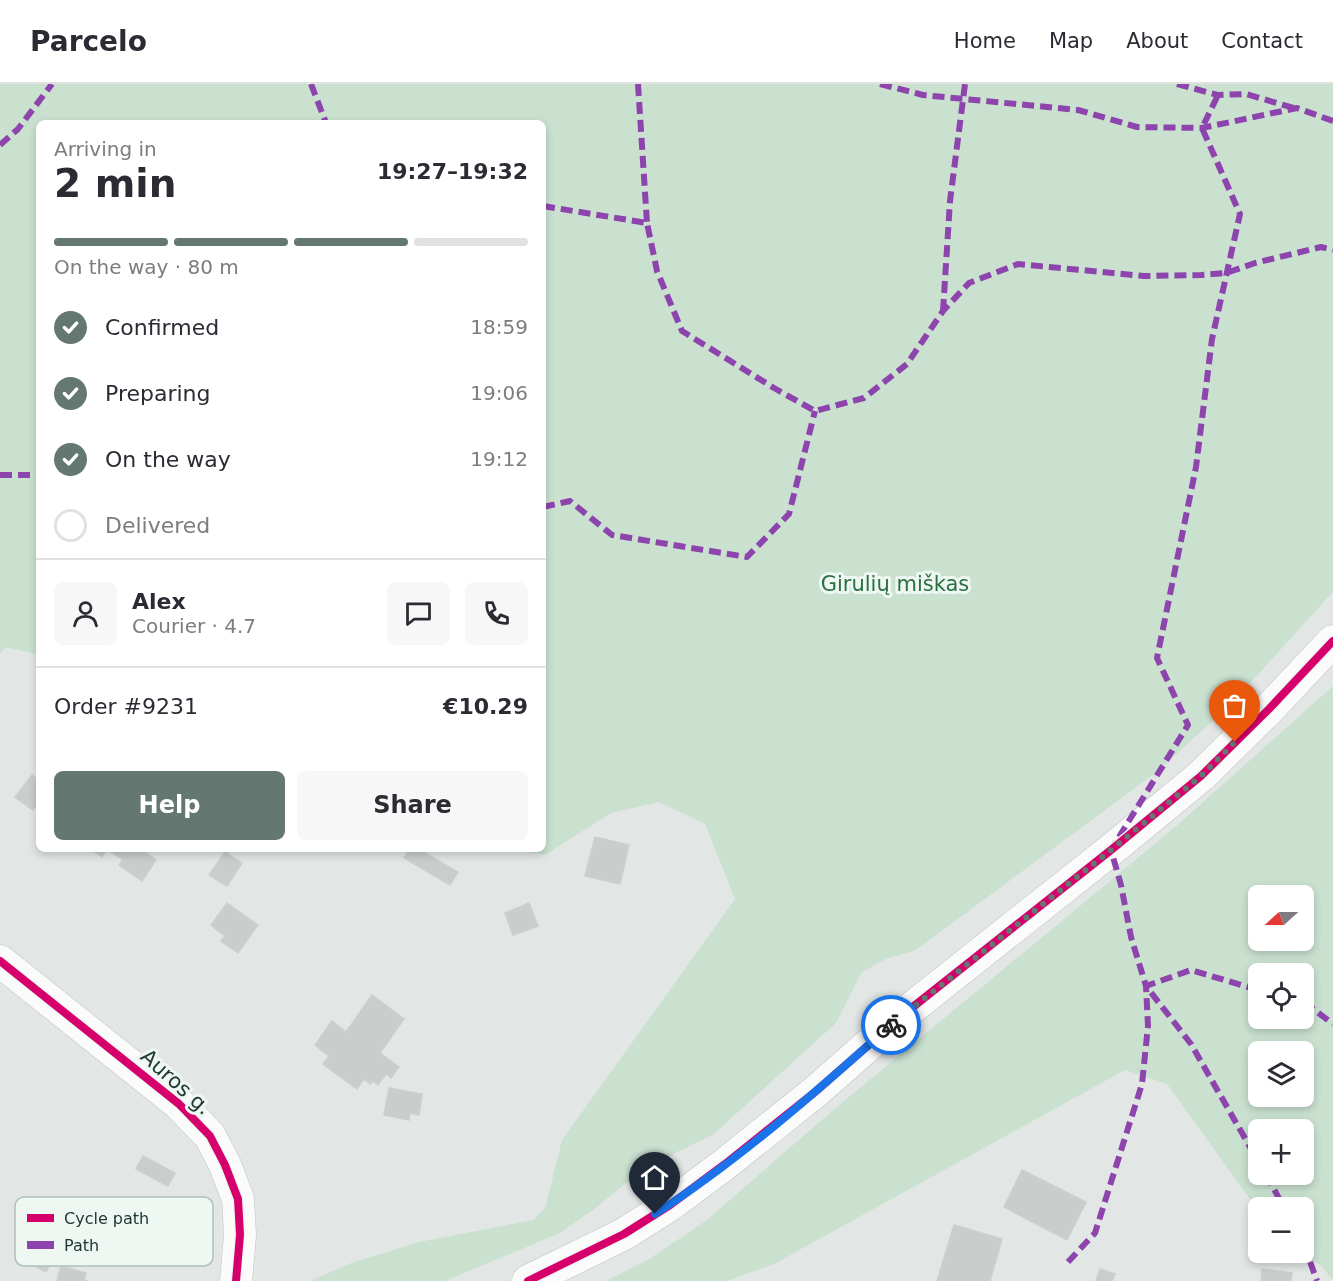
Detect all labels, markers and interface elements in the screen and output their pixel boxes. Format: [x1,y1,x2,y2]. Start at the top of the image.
text: Parcelo [30,25,147,58]
text: Home [954,29,1016,53]
text: Map [1049,29,1093,53]
text: About [1126,29,1188,53]
text: Contact [1221,29,1303,53]
text: Arriving in [54,137,157,161]
text: 19:27–19:32 [377,159,528,184]
text: 2 min [54,161,176,206]
text: On the way · 80 m [54,255,239,279]
icon: check [54,311,87,344]
text: Confirmed [105,315,219,340]
text: 18:59 [470,315,528,339]
icon: check [54,377,87,410]
text: Preparing [105,381,211,406]
text: 19:06 [470,381,528,405]
icon: check [54,443,87,476]
text: On the way [105,447,231,472]
text: 19:12 [470,447,528,471]
text: Delivered [105,513,210,538]
park label: Girulių miškas [821,572,969,596]
button: person [54,582,117,645]
button: chat [387,582,450,645]
button: phone [465,582,528,645]
text: Alex [132,589,186,614]
text: Courier · 4.7 [132,614,256,638]
pin [1209,680,1260,742]
icon: bag [1218,689,1251,722]
text: Order #9231 [54,694,198,719]
text: €10.29 [443,694,528,719]
button: Help [54,771,285,840]
button: Share [297,771,528,840]
north arrow [1248,885,1314,951]
map controls [1248,885,1314,1263]
button: locate [1248,963,1314,1029]
courier [861,995,921,1055]
icon: bike [875,1009,908,1042]
button: layers [1248,1041,1314,1107]
street label: Auros g. [136,1044,216,1120]
button: + [1248,1119,1314,1185]
pin [629,1152,680,1214]
icon: home [638,1161,671,1194]
legend [15,1197,213,1266]
button: − [1248,1197,1314,1263]
text: Cycle path [64,1209,149,1228]
text: Path [64,1236,99,1255]

